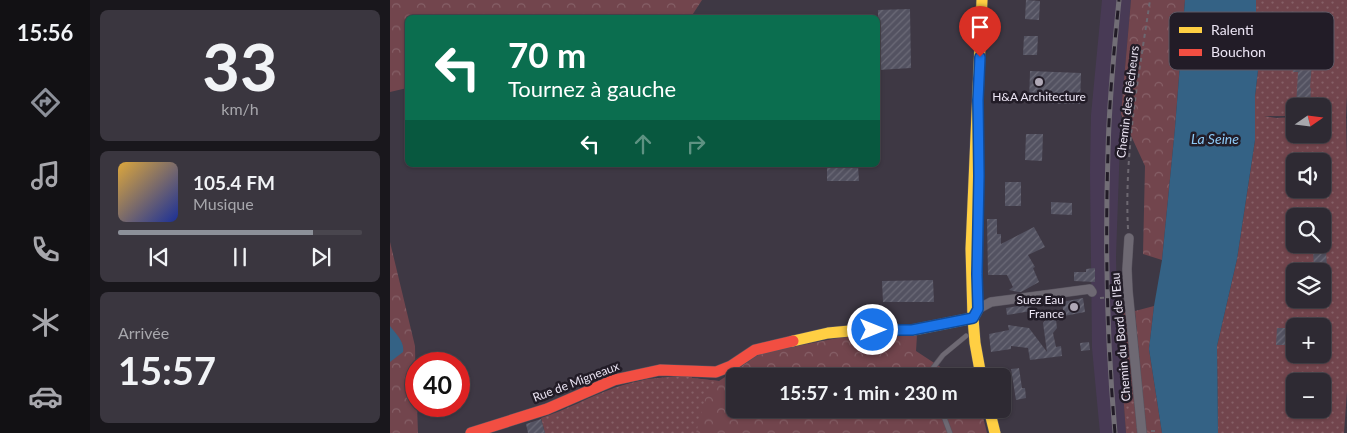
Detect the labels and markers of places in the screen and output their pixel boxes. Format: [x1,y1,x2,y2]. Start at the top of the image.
pin [959,6,1001,57]
marker: H&A Architecture [1033,76,1045,88]
place label: H&A Architecture [992,89,1086,104]
place label: Suez Eau France [1017,292,1064,321]
marker: Suez Eau France [1068,301,1080,313]

